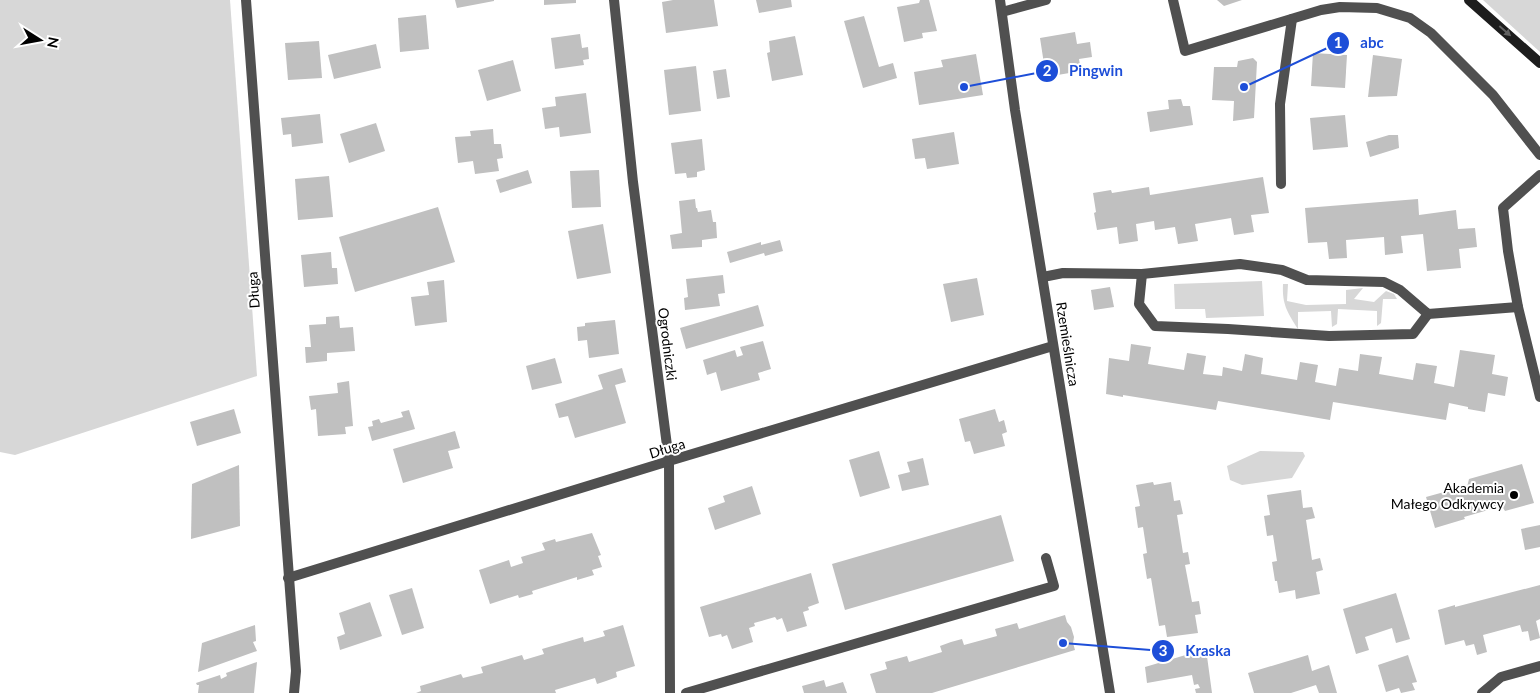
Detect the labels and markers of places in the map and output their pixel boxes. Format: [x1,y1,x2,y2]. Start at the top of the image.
callout: abc [1325,28,1393,58]
callout: Pingwin [1035,56,1133,86]
place label: Akademia Małego Odkrywcy [1391,479,1505,512]
marker: Akademia Małego Odkrywcy [1508,489,1520,501]
callout: Kraska [1151,636,1241,666]

